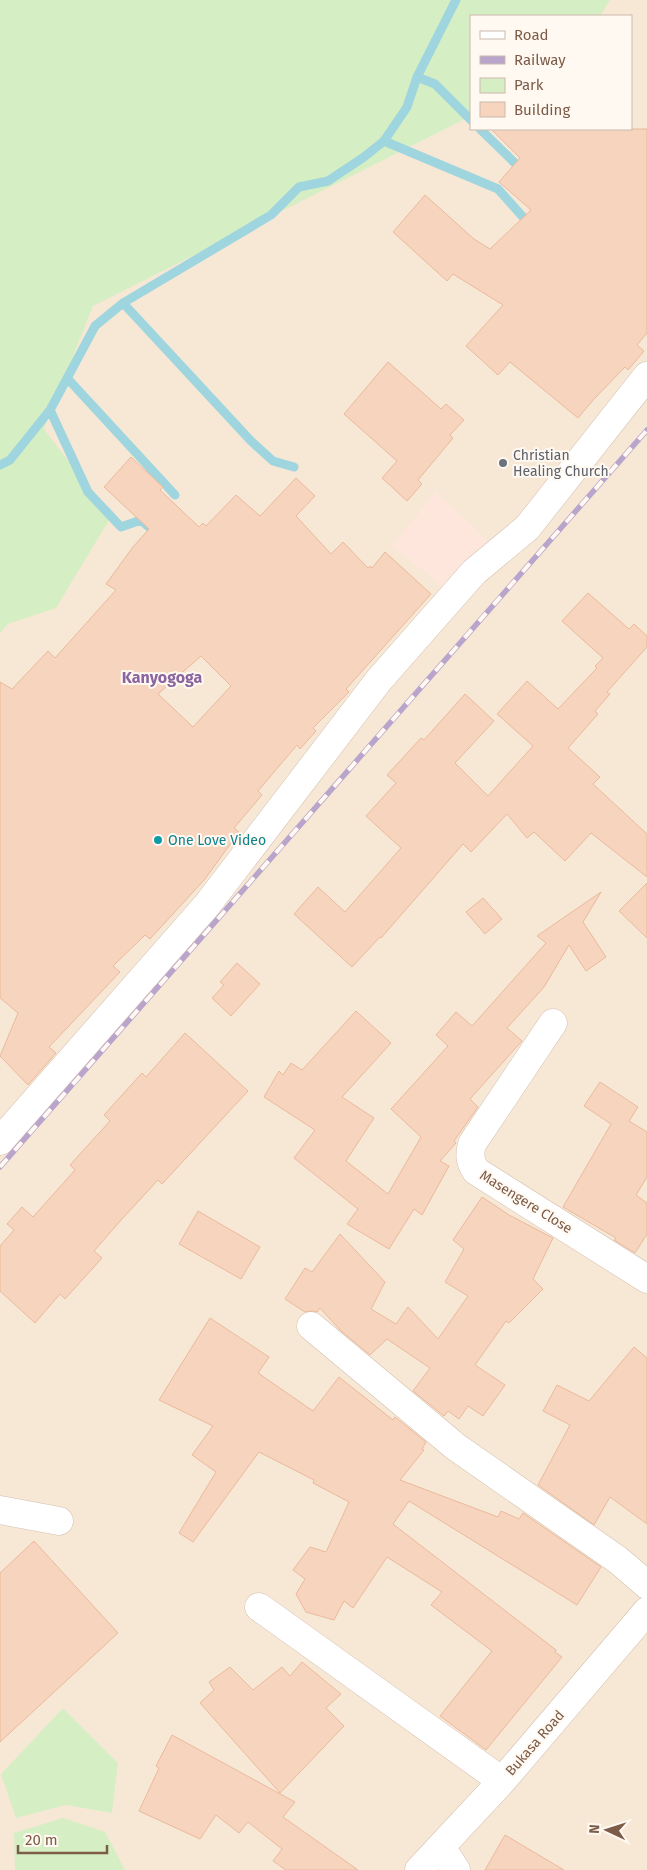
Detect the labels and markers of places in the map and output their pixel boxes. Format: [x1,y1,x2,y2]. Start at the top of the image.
place label: Christian Healing Church [513,447,609,480]
marker: Christian Healing Church [497,457,509,469]
place label: One Love Video [168,832,266,849]
marker: One Love Video [152,834,164,846]

